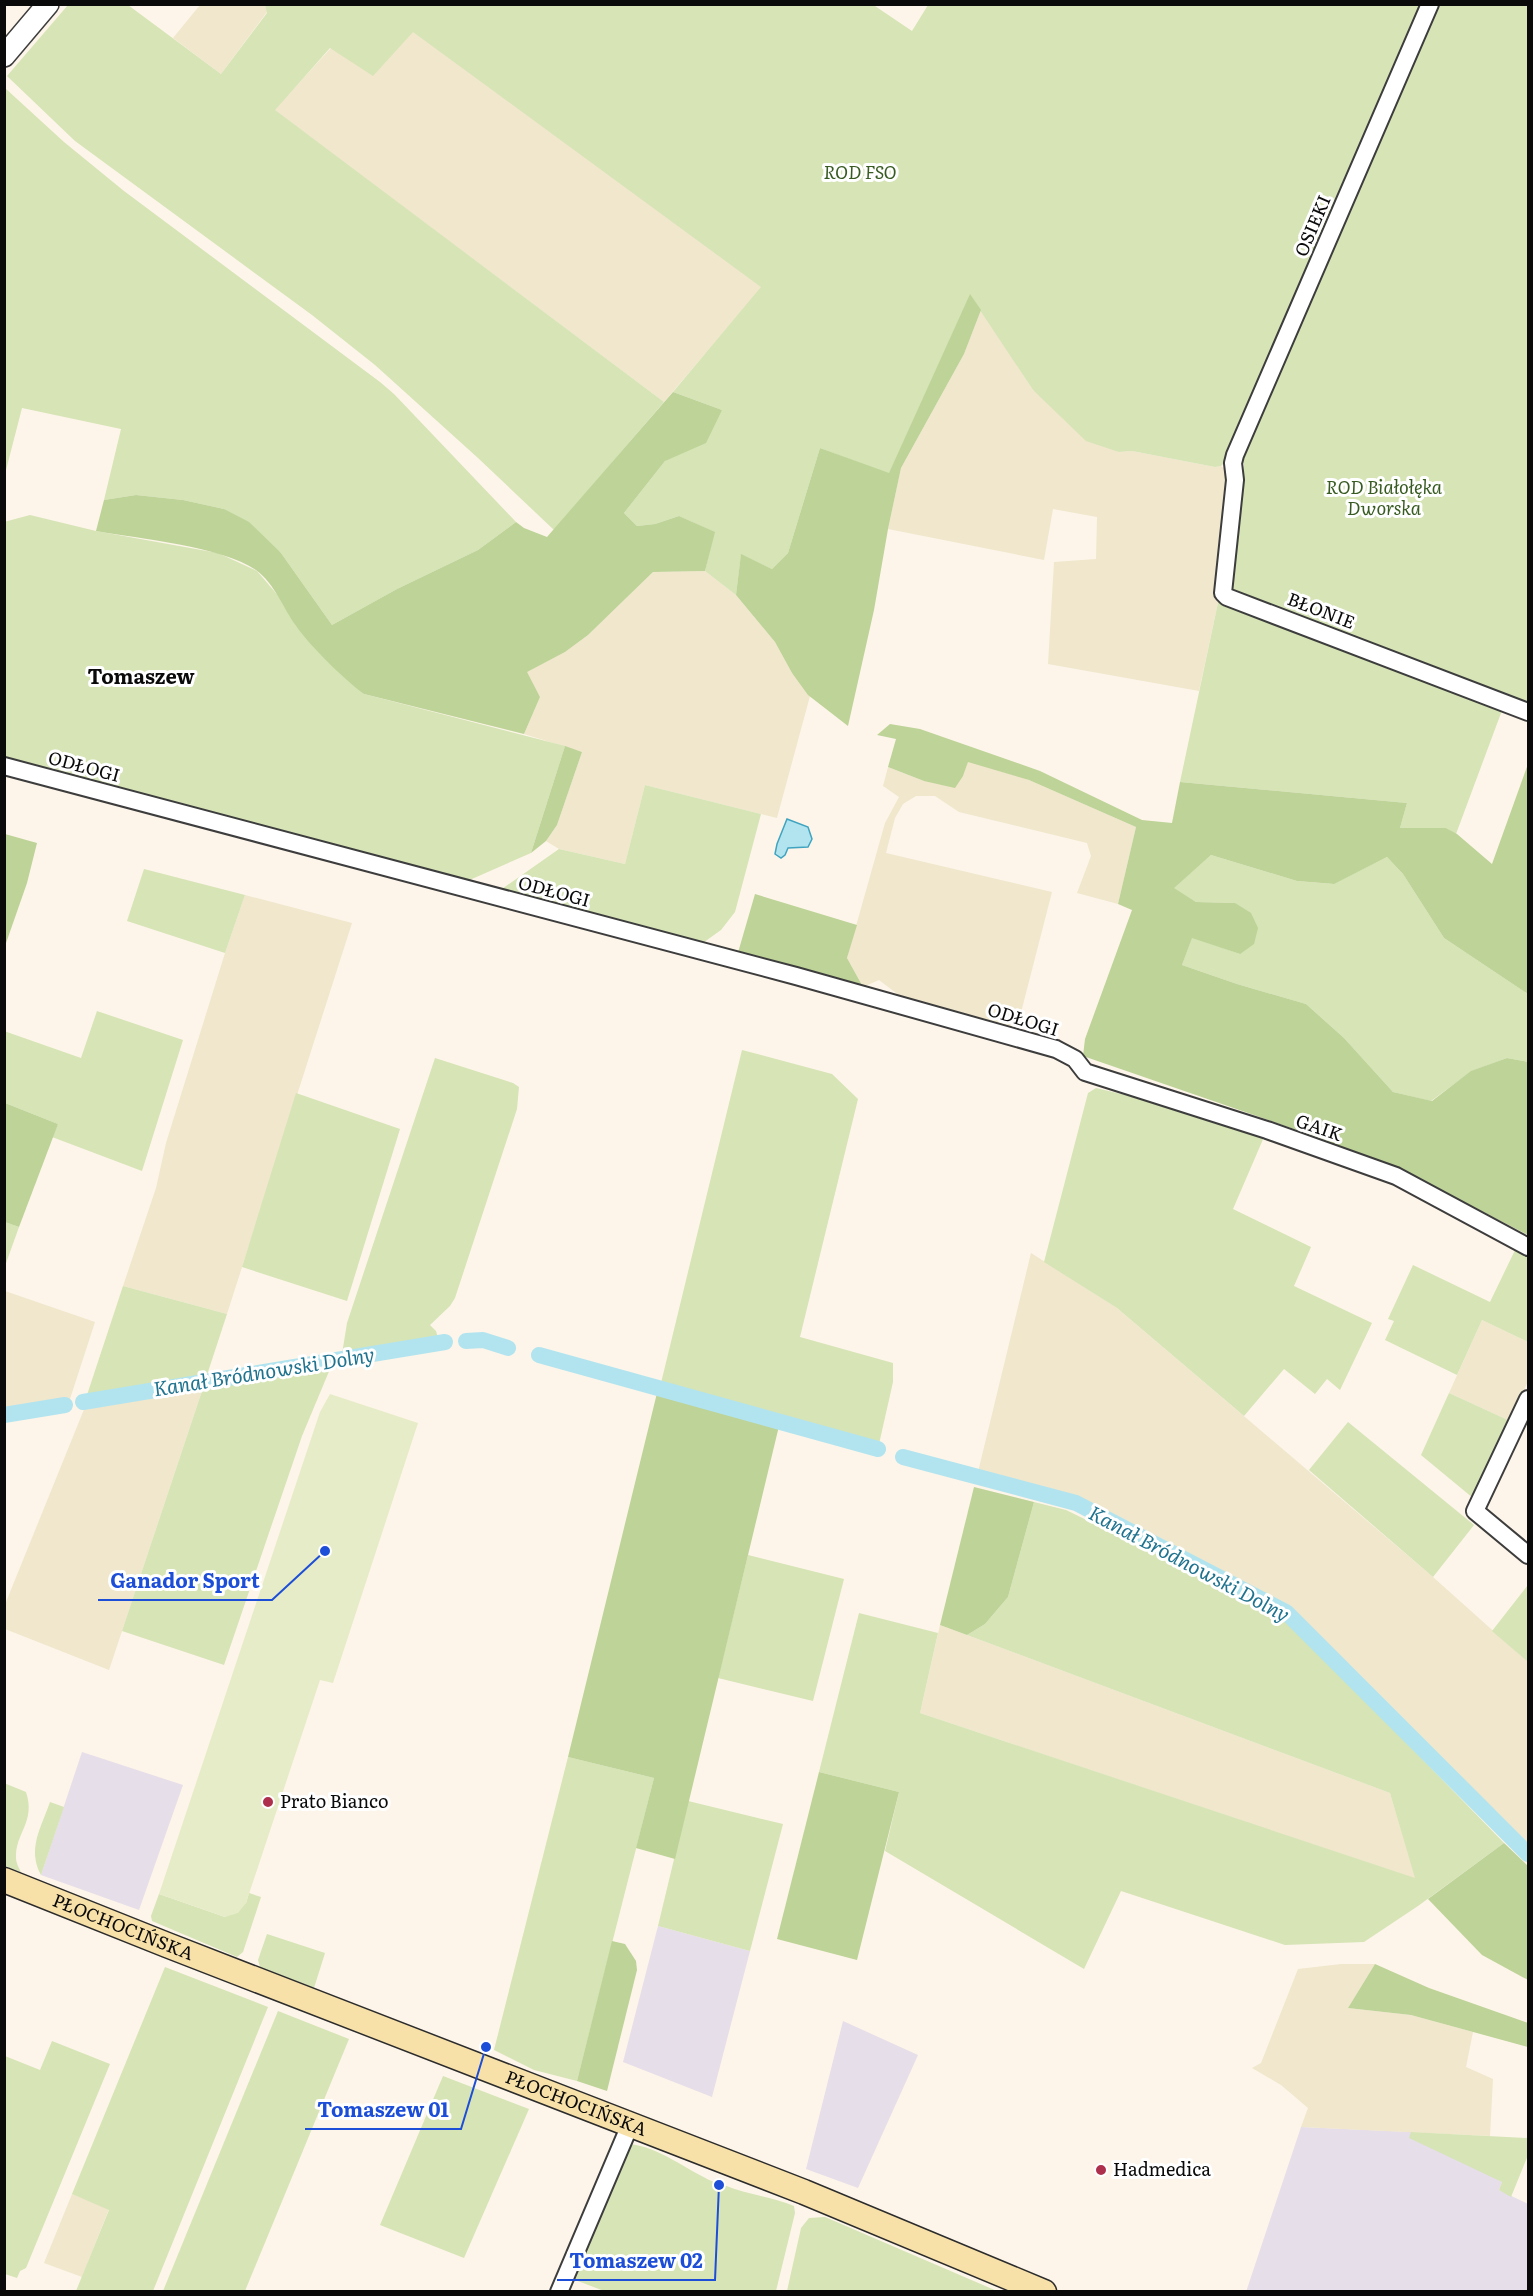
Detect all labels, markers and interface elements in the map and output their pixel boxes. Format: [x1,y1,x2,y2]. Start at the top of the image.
park label: ROD FSO [824,158,897,185]
street label: OSIEKI [1287,191,1337,260]
park label: ROD Białołęka Dworska [1326,473,1443,521]
street label: BŁONIE [1284,584,1359,635]
district label: Tomaszew [88,660,194,690]
street label: ODŁOGI [46,743,123,788]
street label: ODŁOGI [516,868,593,913]
street label: ODŁOGI [984,995,1062,1042]
street label: GAIK [1293,1106,1347,1147]
water label: Kanał Bródnowski Dolny [151,1338,376,1402]
water label: Kanał Bródnowski Dolny [1084,1497,1296,1628]
callout: Ganador Sport [98,1562,272,1600]
text: Ganador Sport [110,1564,260,1594]
place label: Prato Bianco [280,1787,389,1814]
marker: Prato Bianco [261,1795,275,1809]
street label: PŁOCHOCIŃSKA [49,1886,198,1966]
street label: PŁOCHOCIŃSKA [502,2062,651,2142]
callout: Tomaszew 01 [305,2091,461,2129]
text: Tomaszew 01 [317,2093,449,2123]
place label: Hadmedica [1113,2155,1211,2182]
marker: Hadmedica [1094,2163,1108,2177]
callout: Tomaszew 02 [557,2242,715,2280]
text: Tomaszew 02 [569,2244,703,2274]

